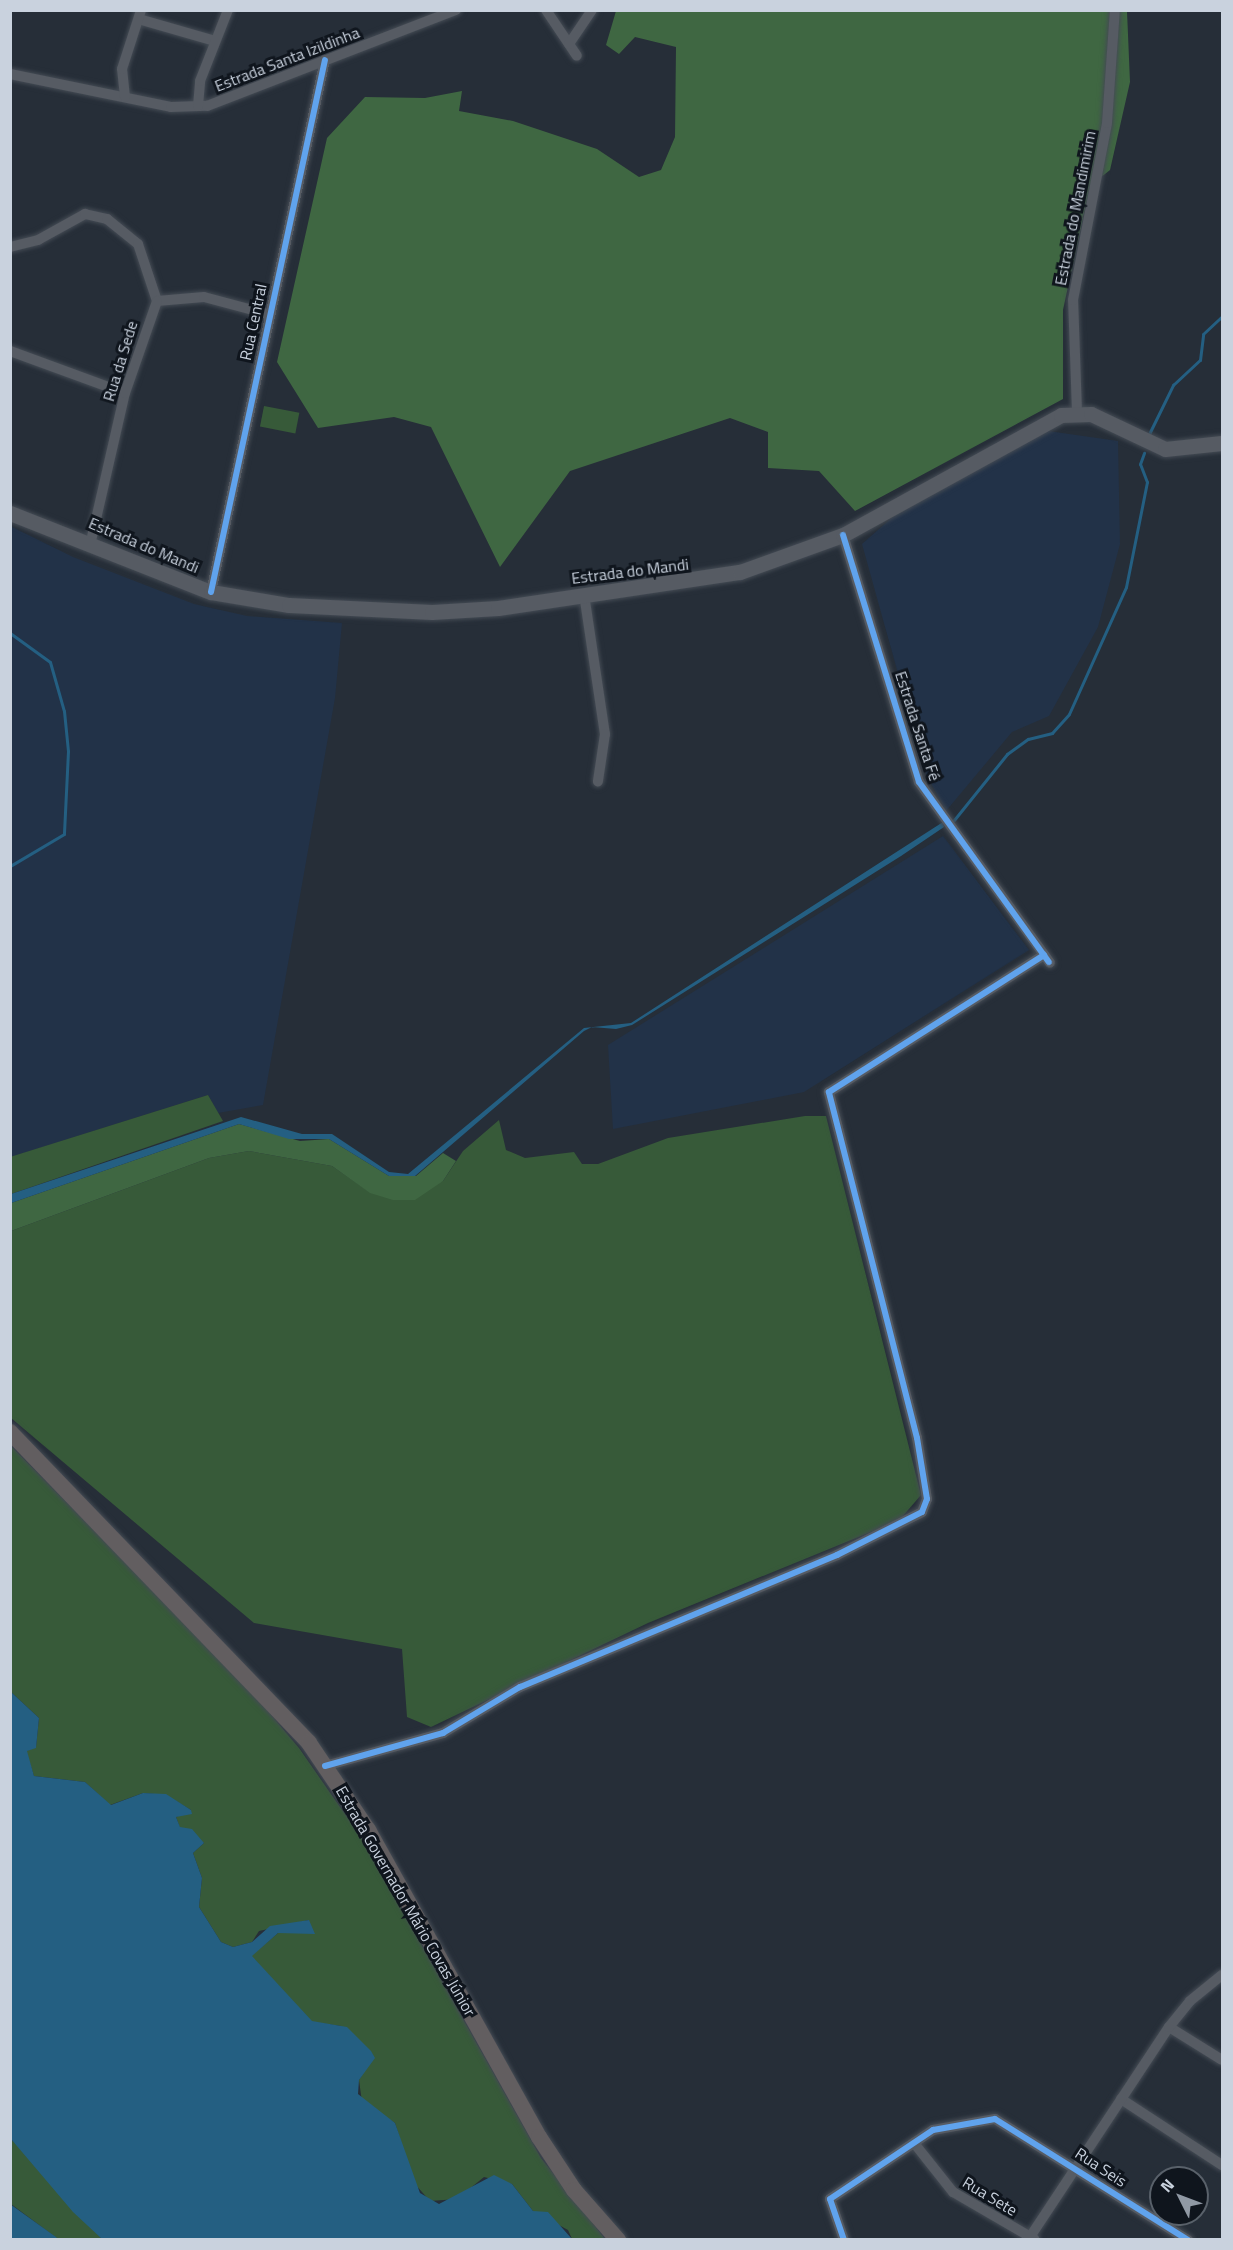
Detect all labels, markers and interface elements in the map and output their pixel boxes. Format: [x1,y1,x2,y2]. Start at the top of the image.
street label: Estrada Santa Izildinha [212,23,362,95]
street label: Estrada do Mandimirim [1051,129,1099,287]
street label: Rua Central [236,282,270,362]
street label: Rua da Sede [99,318,141,404]
street label: Estrada do Mandi [86,513,202,577]
street label: Estrada do Mandi [570,554,690,588]
street label: Estrada Santa Fé [891,669,945,783]
street label: Estrada Governador Mário Covas Júnior [332,1783,480,2019]
street label: Rua Seis [1072,2143,1130,2191]
north arrow [1149,2166,1209,2226]
street label: Rua Sete [959,2172,1021,2220]
text: N [1154,2173,1180,2197]

